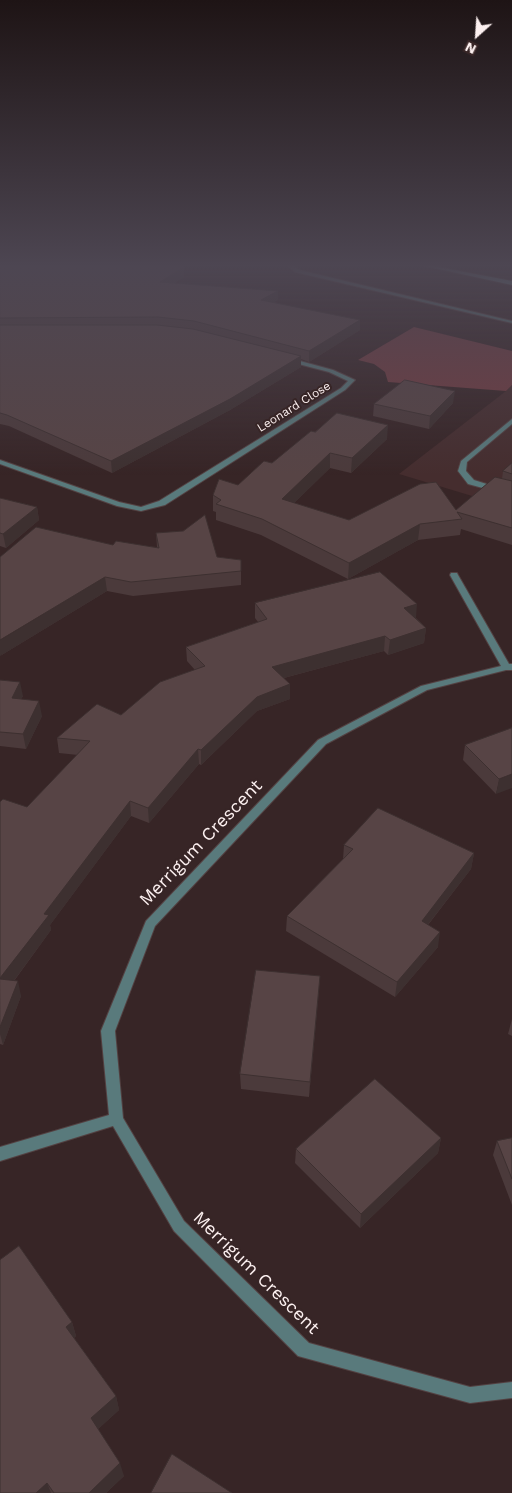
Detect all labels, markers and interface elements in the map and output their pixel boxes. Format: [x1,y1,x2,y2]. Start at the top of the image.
north arrow [452,10,502,60]
text: N [462,39,479,58]
street label: Leonard Close [255,379,333,435]
street label: Merrigum Crescent [135,775,267,911]
street label: Merrigum Crescent [188,1207,324,1339]

